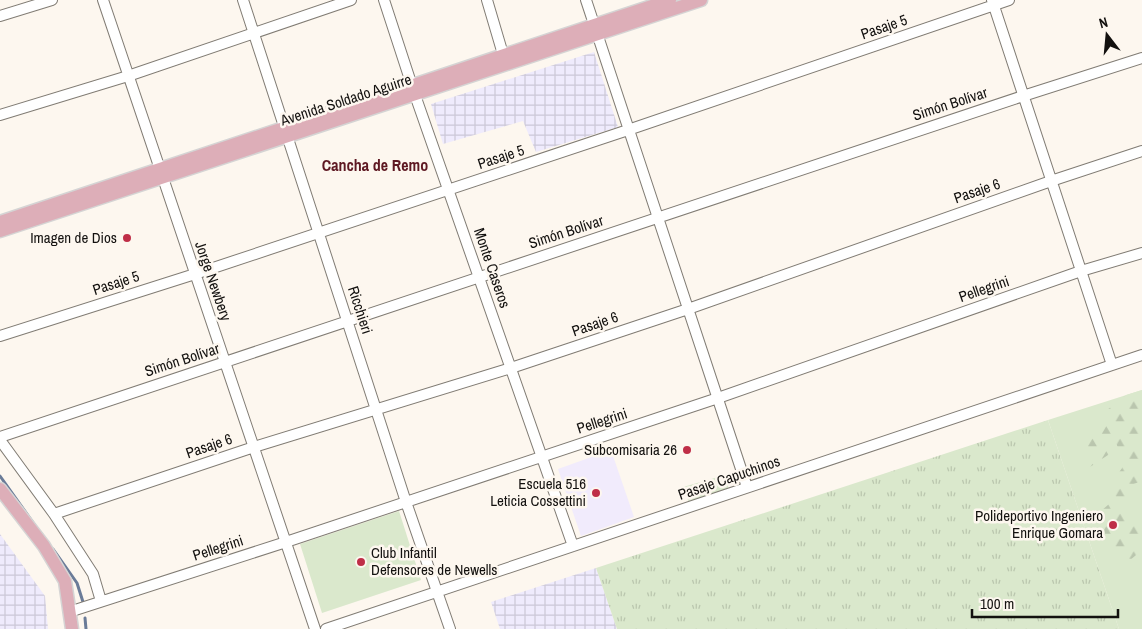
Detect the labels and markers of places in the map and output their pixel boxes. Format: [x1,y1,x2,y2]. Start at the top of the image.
place label: Imagen de Dios [30,227,117,248]
marker: Imagen de Dios [121,232,133,244]
place label: Subcomisaria 26 [584,439,677,460]
marker: Subcomisaria 26 [681,444,693,456]
place label: Escuela 516 Leticia Cossettini [490,473,586,511]
marker: Escuela 516 Leticia Cossettini [590,487,602,499]
place label: Polideportivo Ingeniero Enrique Gomara [975,505,1103,543]
marker: Polideportivo Ingeniero Enrique Gomara [1107,519,1119,531]
place label: Club Infantil Defensores de Newells [371,542,497,580]
marker: Club Infantil Defensores de Newells [355,556,367,568]

